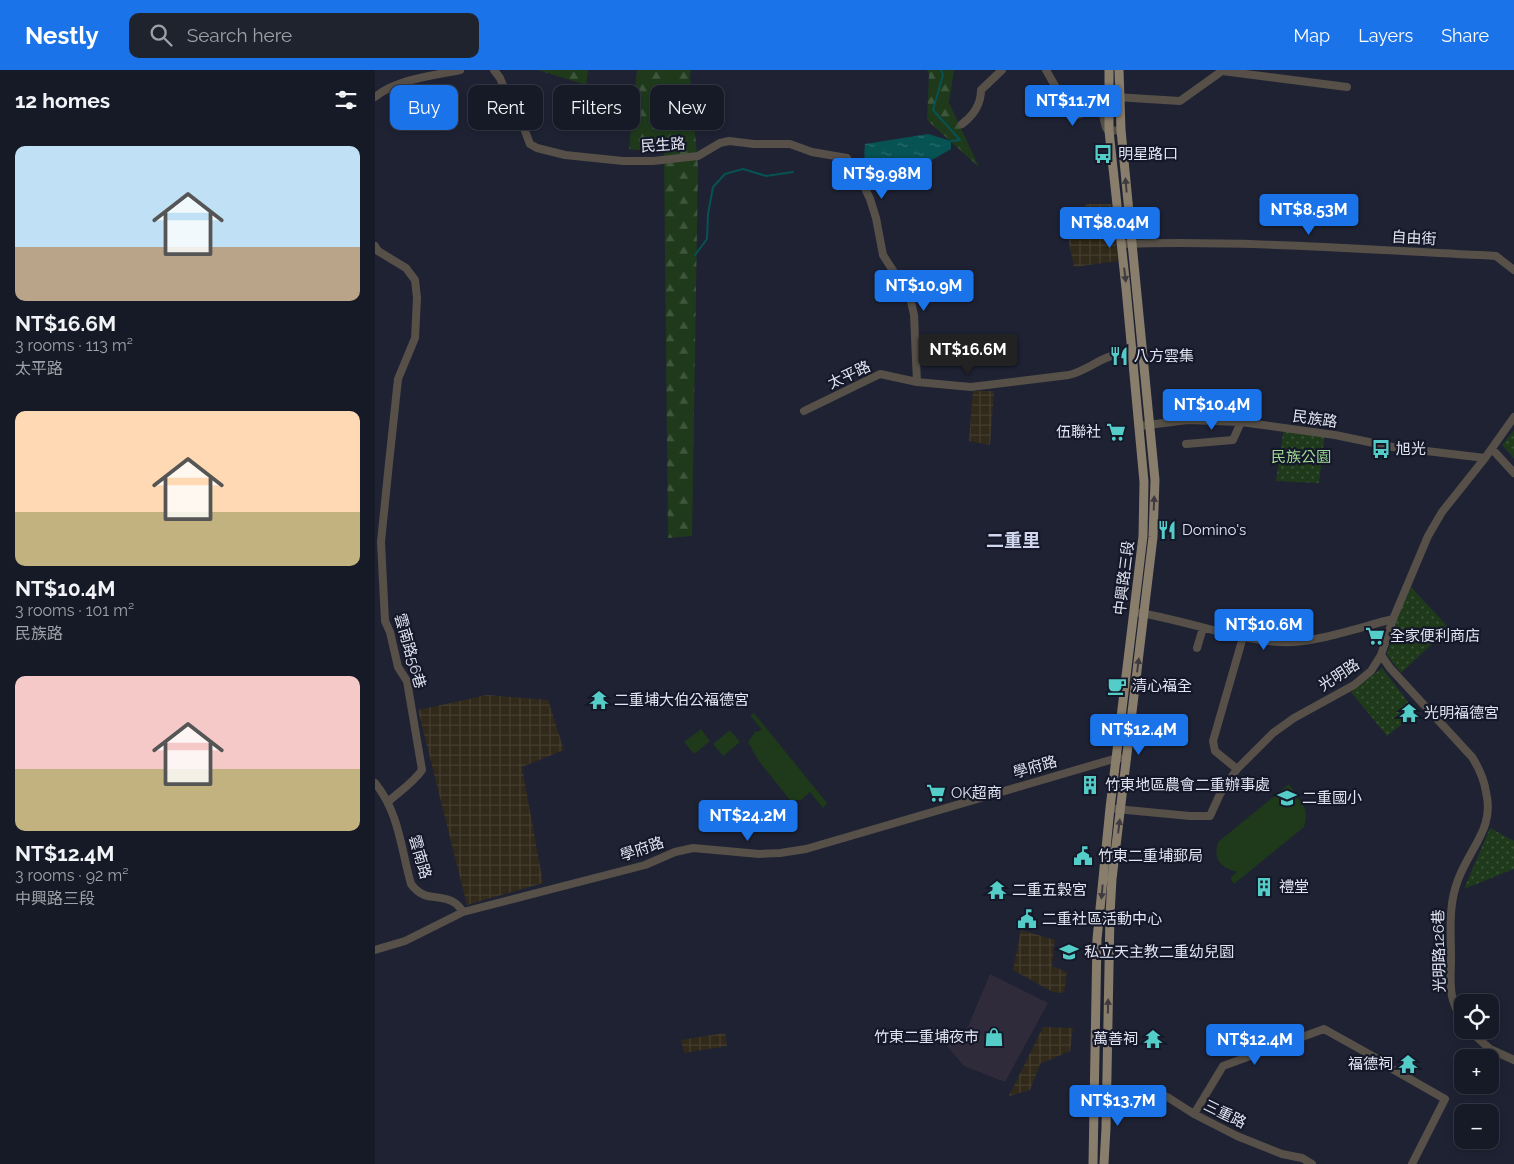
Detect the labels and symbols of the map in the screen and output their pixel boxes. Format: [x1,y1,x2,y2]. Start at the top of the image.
pin: NT$11.7M [1021,85,1125,127]
street label: 民生路 [640,134,686,156]
bus stop icon: 明星路口 [1092,143,1114,165]
place label: 明星路口 [1118,145,1178,163]
pin: NT$9.98M [830,158,934,200]
one-way arrow [1122,177,1130,193]
pin: NT$8.53M [1257,194,1361,236]
pin: NT$8.04M [1058,206,1162,249]
street label: 自由街 [1391,228,1437,248]
one-way arrow [1121,268,1129,284]
pin: NT$10.9M [872,270,976,312]
pin: NT$16.6M [916,334,1020,376]
restaurant icon: 八方雲集 [1108,345,1130,367]
place label: 八方雲集 [1134,347,1194,365]
street label: 太平路 [825,357,873,393]
pin: NT$10.4M [1160,388,1264,431]
street label: 民族路 [1291,407,1339,431]
supermarket icon: 伍聯社 [1105,421,1127,443]
place label: 伍聯社 [1056,423,1101,441]
bus stop icon: 旭光 [1370,438,1392,460]
place label: 旭光 [1396,440,1426,458]
park label: 民族公園 [1271,448,1331,466]
one-way arrow [1150,495,1158,511]
restaurant icon: Domino's [1156,519,1178,541]
place label: Domino's [1182,521,1246,539]
district label: 二重里 [986,530,1040,551]
street label: 中興路三段 [1110,540,1138,616]
pin: NT$10.6M [1212,608,1316,651]
street label: 雲南路56巷 [391,611,429,691]
supermarket icon: 全家便利商店 [1364,625,1386,647]
place label: 全家便利商店 [1390,627,1480,645]
street label: 光明路 [1315,655,1363,695]
one-way arrow [1134,657,1142,673]
cafe icon: 清心福全 [1106,675,1128,697]
place label: 清心福全 [1132,677,1192,695]
temple icon: 二重埔大伯公福德宮 [588,689,610,711]
place label: 二重埔大伯公福德宮 [614,691,749,709]
temple icon: 光明福德宮 [1398,702,1420,724]
place label: 光明福德宮 [1424,704,1499,722]
pin: NT$12.4M [1087,714,1191,756]
street label: 學府路 [1011,752,1059,782]
building icon: 竹東地區農會二重辦事處 [1079,774,1101,796]
place label: 竹東地區農會二重辦事處 [1105,776,1270,794]
supermarket icon: OK超商 [925,782,947,804]
place label: OK超商 [951,784,1002,802]
school or university icon: 二重國小 [1276,787,1298,809]
place label: 二重國小 [1302,789,1362,807]
pin: NT$24.2M [696,800,800,842]
one-way arrow [1115,818,1123,834]
street label: 雲南路 [405,833,435,881]
street label: 學府路 [618,833,666,865]
public building icon: 竹東二重埔郵局 [1072,845,1094,867]
place label: 竹東二重埔郵局 [1098,847,1203,865]
building icon: 禮堂 [1253,876,1275,898]
place label: 禮堂 [1279,878,1309,896]
temple icon: 二重五穀宮 [986,879,1008,901]
place label: 二重五穀宮 [1012,881,1087,899]
one-way arrow [1097,885,1105,901]
public building icon: 二重社區活動中心 [1016,908,1038,930]
street label: 光明路126巷 [1429,909,1449,993]
place label: 二重社區活動中心 [1042,910,1162,928]
school or university icon: 私立天主教二重幼兒園 [1058,941,1080,963]
place label: 私立天主教二重幼兒園 [1084,943,1234,961]
one-way arrow [1104,997,1112,1013]
pin: NT$12.4M [1203,1024,1307,1066]
shop icon: 竹東二重埔夜市 [983,1026,1005,1048]
place label: 竹東二重埔夜市 [874,1028,979,1046]
temple icon: 萬善祠 [1142,1028,1164,1050]
place label: 萬善祠 [1093,1030,1138,1048]
temple icon: 福德祠 [1397,1053,1419,1075]
place label: 福德祠 [1348,1055,1393,1073]
pin: NT$13.7M [1066,1084,1170,1127]
street label: 三重路 [1201,1096,1249,1132]

